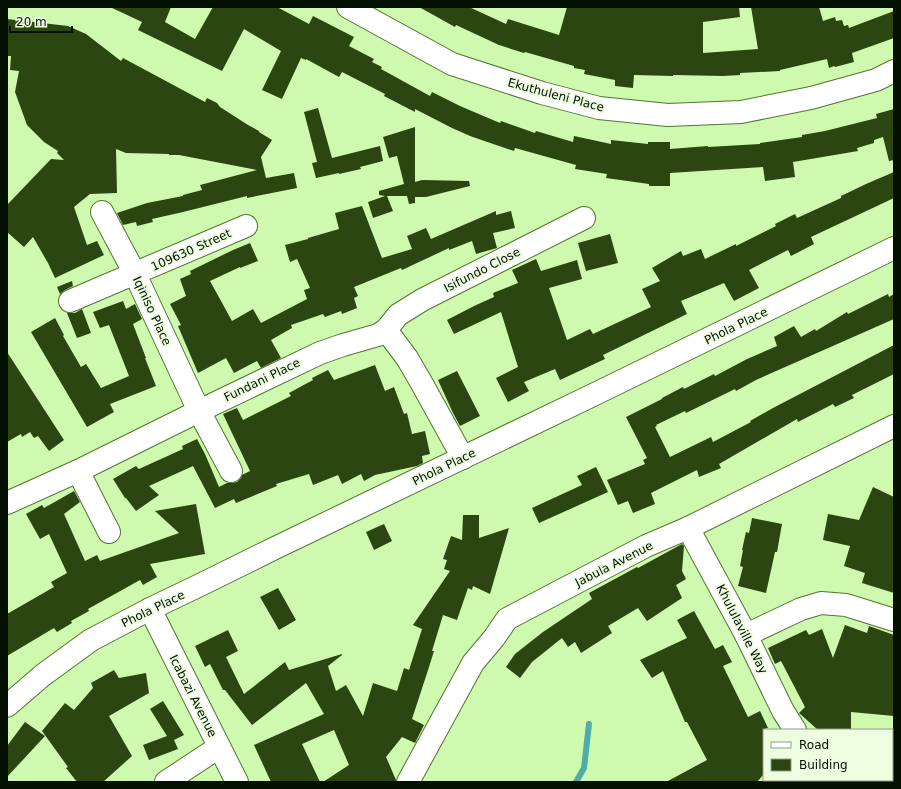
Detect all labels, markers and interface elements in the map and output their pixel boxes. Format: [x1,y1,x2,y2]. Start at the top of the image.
scale bar [10,8,72,34]
text: 20 m [16,15,47,29]
street label: Ekuthuleni Place [506,75,606,115]
street label: 109630 Street [149,226,233,274]
street label: Isifundo Close [441,245,523,295]
street label: Iqiniso Place [130,274,174,348]
street label: Phola Place [702,305,770,347]
street label: Fundani Place [222,355,302,405]
street label: Phola Place [410,446,478,488]
street label: Jabula Avenue [572,538,655,590]
street label: Khululaville Way [713,582,771,676]
street label: Phola Place [119,588,187,630]
street label: Icabazi Avenue [166,653,220,739]
legend [763,729,893,781]
text: Road [799,738,829,752]
text: Building [799,758,848,772]

